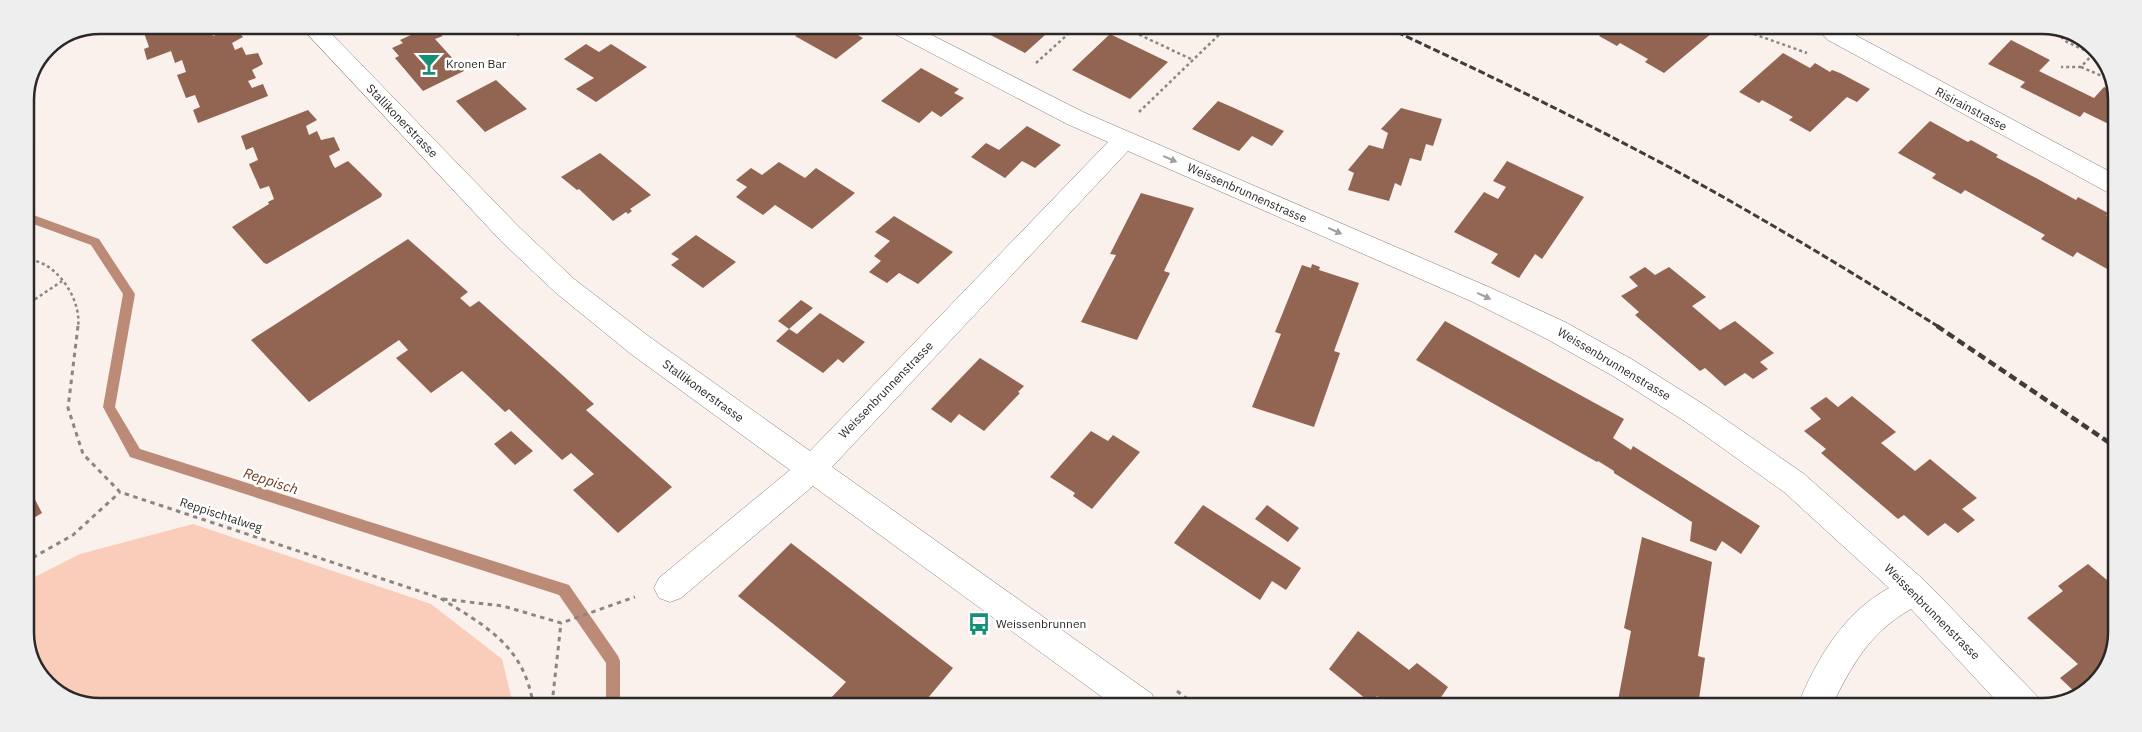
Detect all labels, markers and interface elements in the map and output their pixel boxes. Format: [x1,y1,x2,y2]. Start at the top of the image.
bar icon: Kronen Bar [416,51,442,77]
place label: Kronen Bar [446,56,507,71]
street label: Stallikonerstrasse [363,81,442,161]
street label: Risirainstrasse [1933,83,2010,134]
one-way arrow [1163,155,1177,163]
street label: Weissenbrunnenstrasse [1185,159,1310,226]
one-way arrow [1328,227,1342,235]
one-way arrow [1477,293,1491,301]
street label: Weissenbrunnenstrasse [1555,324,1674,404]
street label: Weissenbrunnenstrasse [835,338,936,441]
street label: Stallikonerstrasse [660,356,747,425]
water label: Reppisch [241,464,301,498]
street label: Reppischtalweg [178,494,265,535]
street label: Weissenbrunnenstrasse [1881,561,1984,663]
bus stop icon: Weissenbrunnen [966,611,992,637]
place label: Weissenbrunnen [996,616,1086,631]

